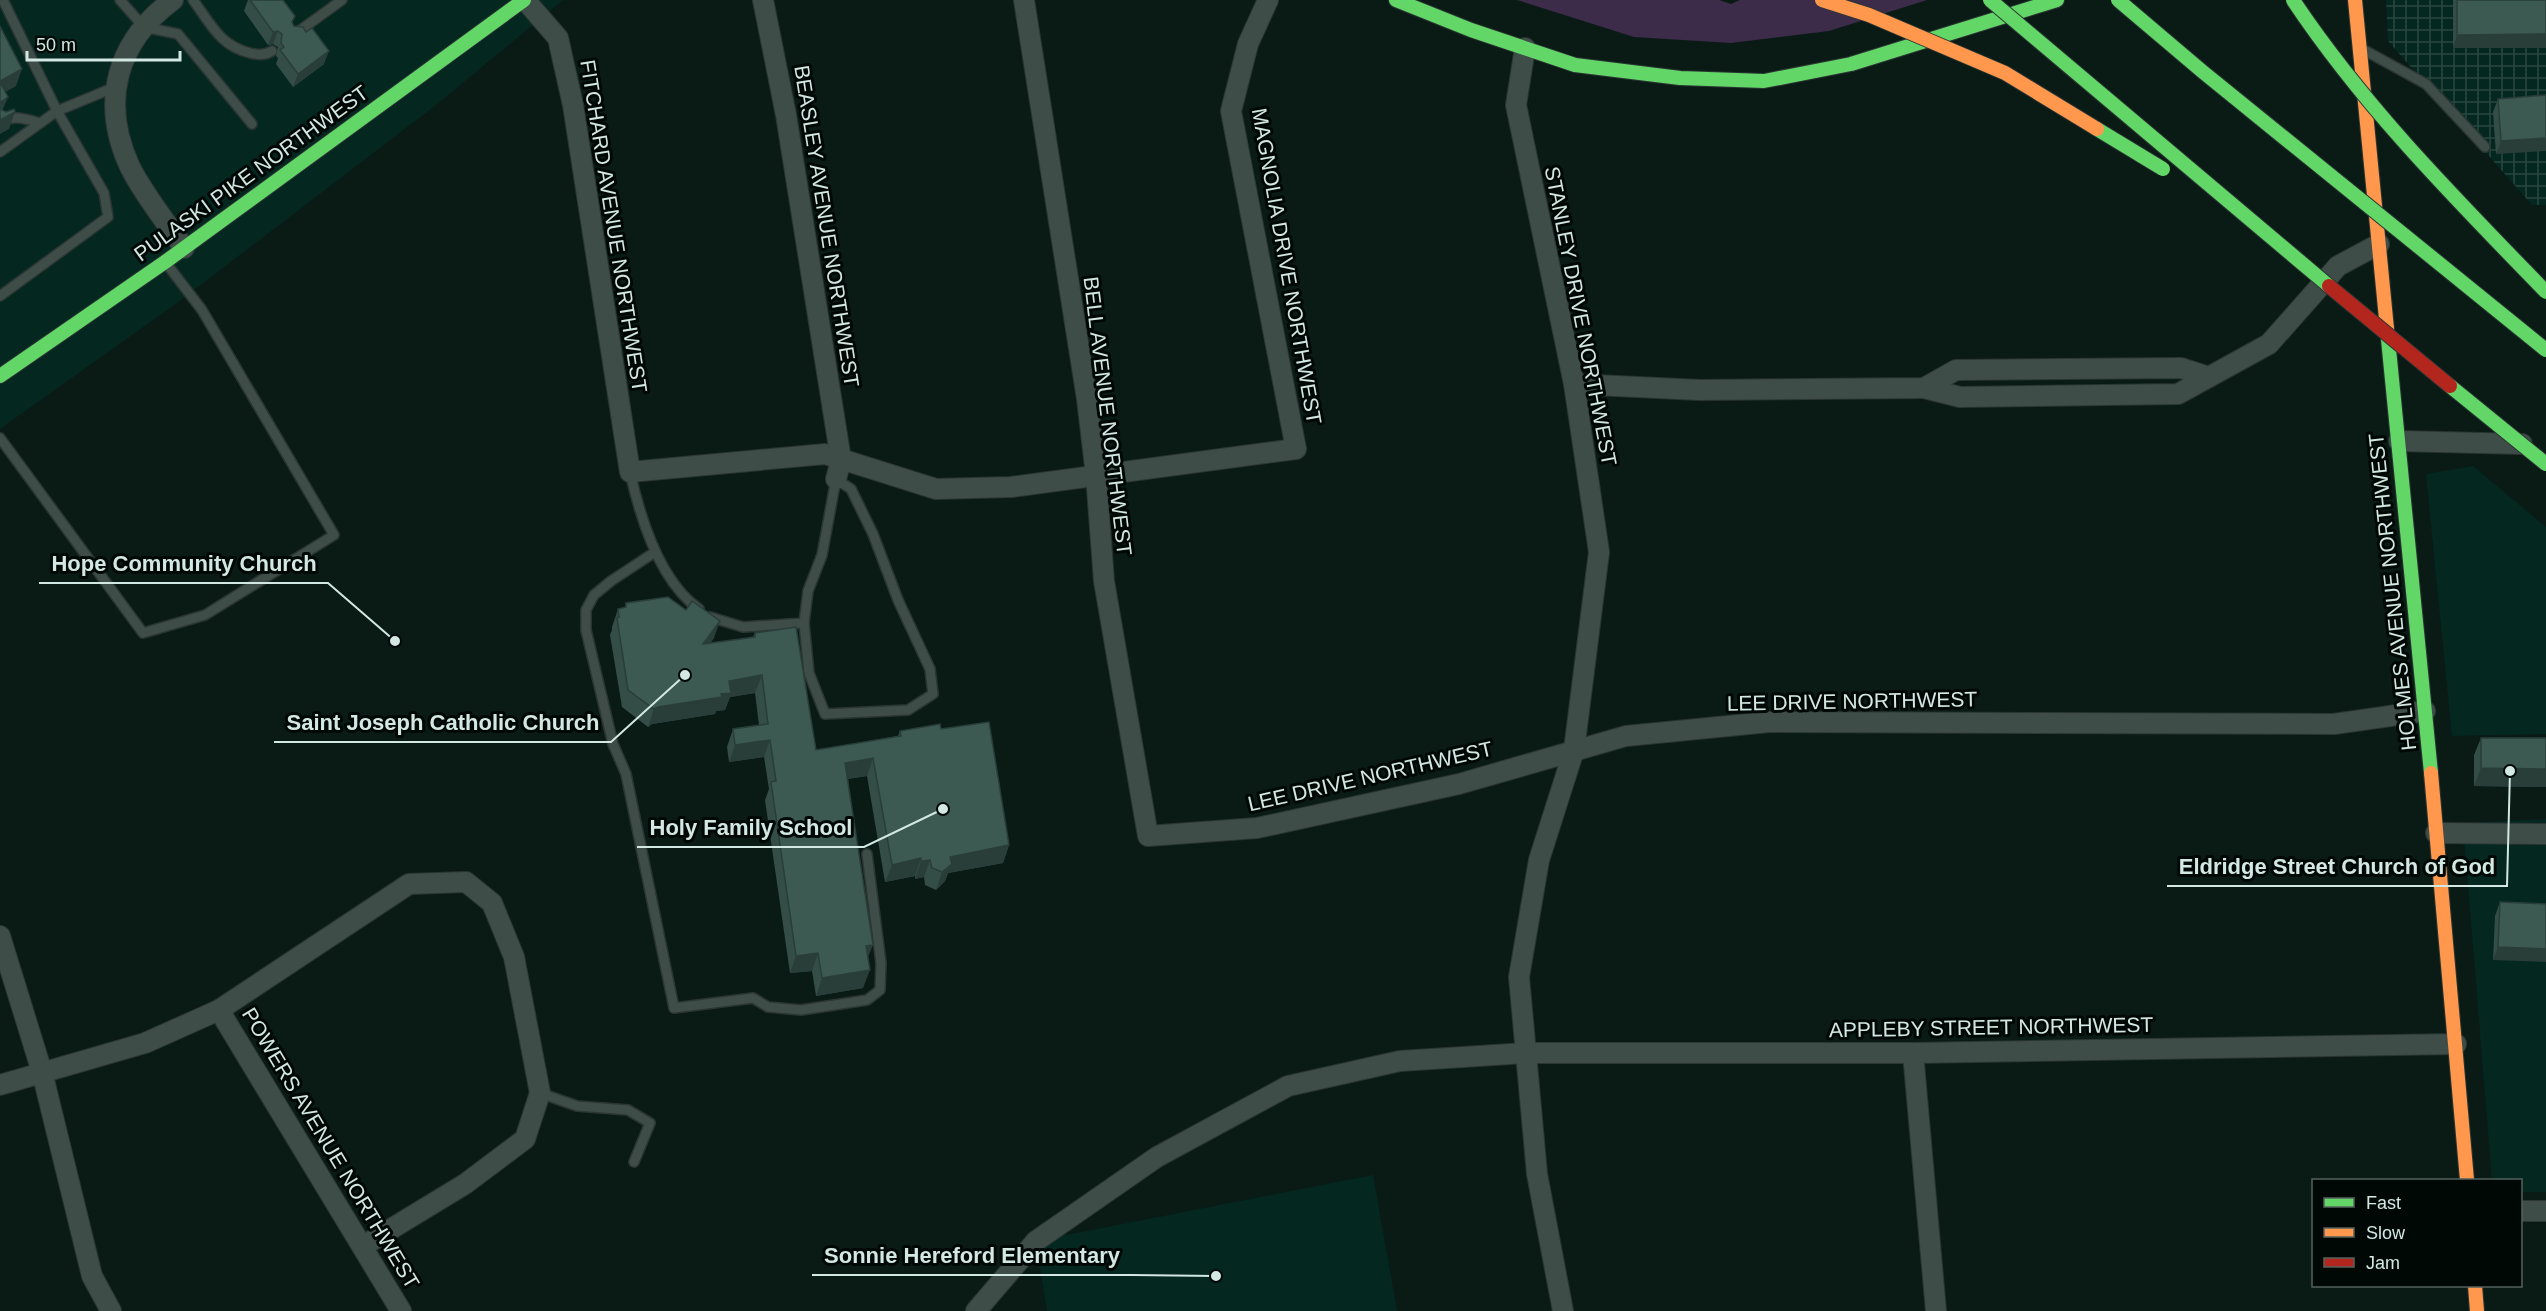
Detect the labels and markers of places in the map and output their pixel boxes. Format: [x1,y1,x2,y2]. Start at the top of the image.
callout: Hope Community Church [39,543,328,583]
callout: Saint Joseph Catholic Church [274,702,611,742]
callout: Holy Family School [637,807,864,847]
callout: Eldridge Street Church of God [2167,846,2507,886]
callout: Sonnie Hereford Elementary [812,1235,1132,1275]

